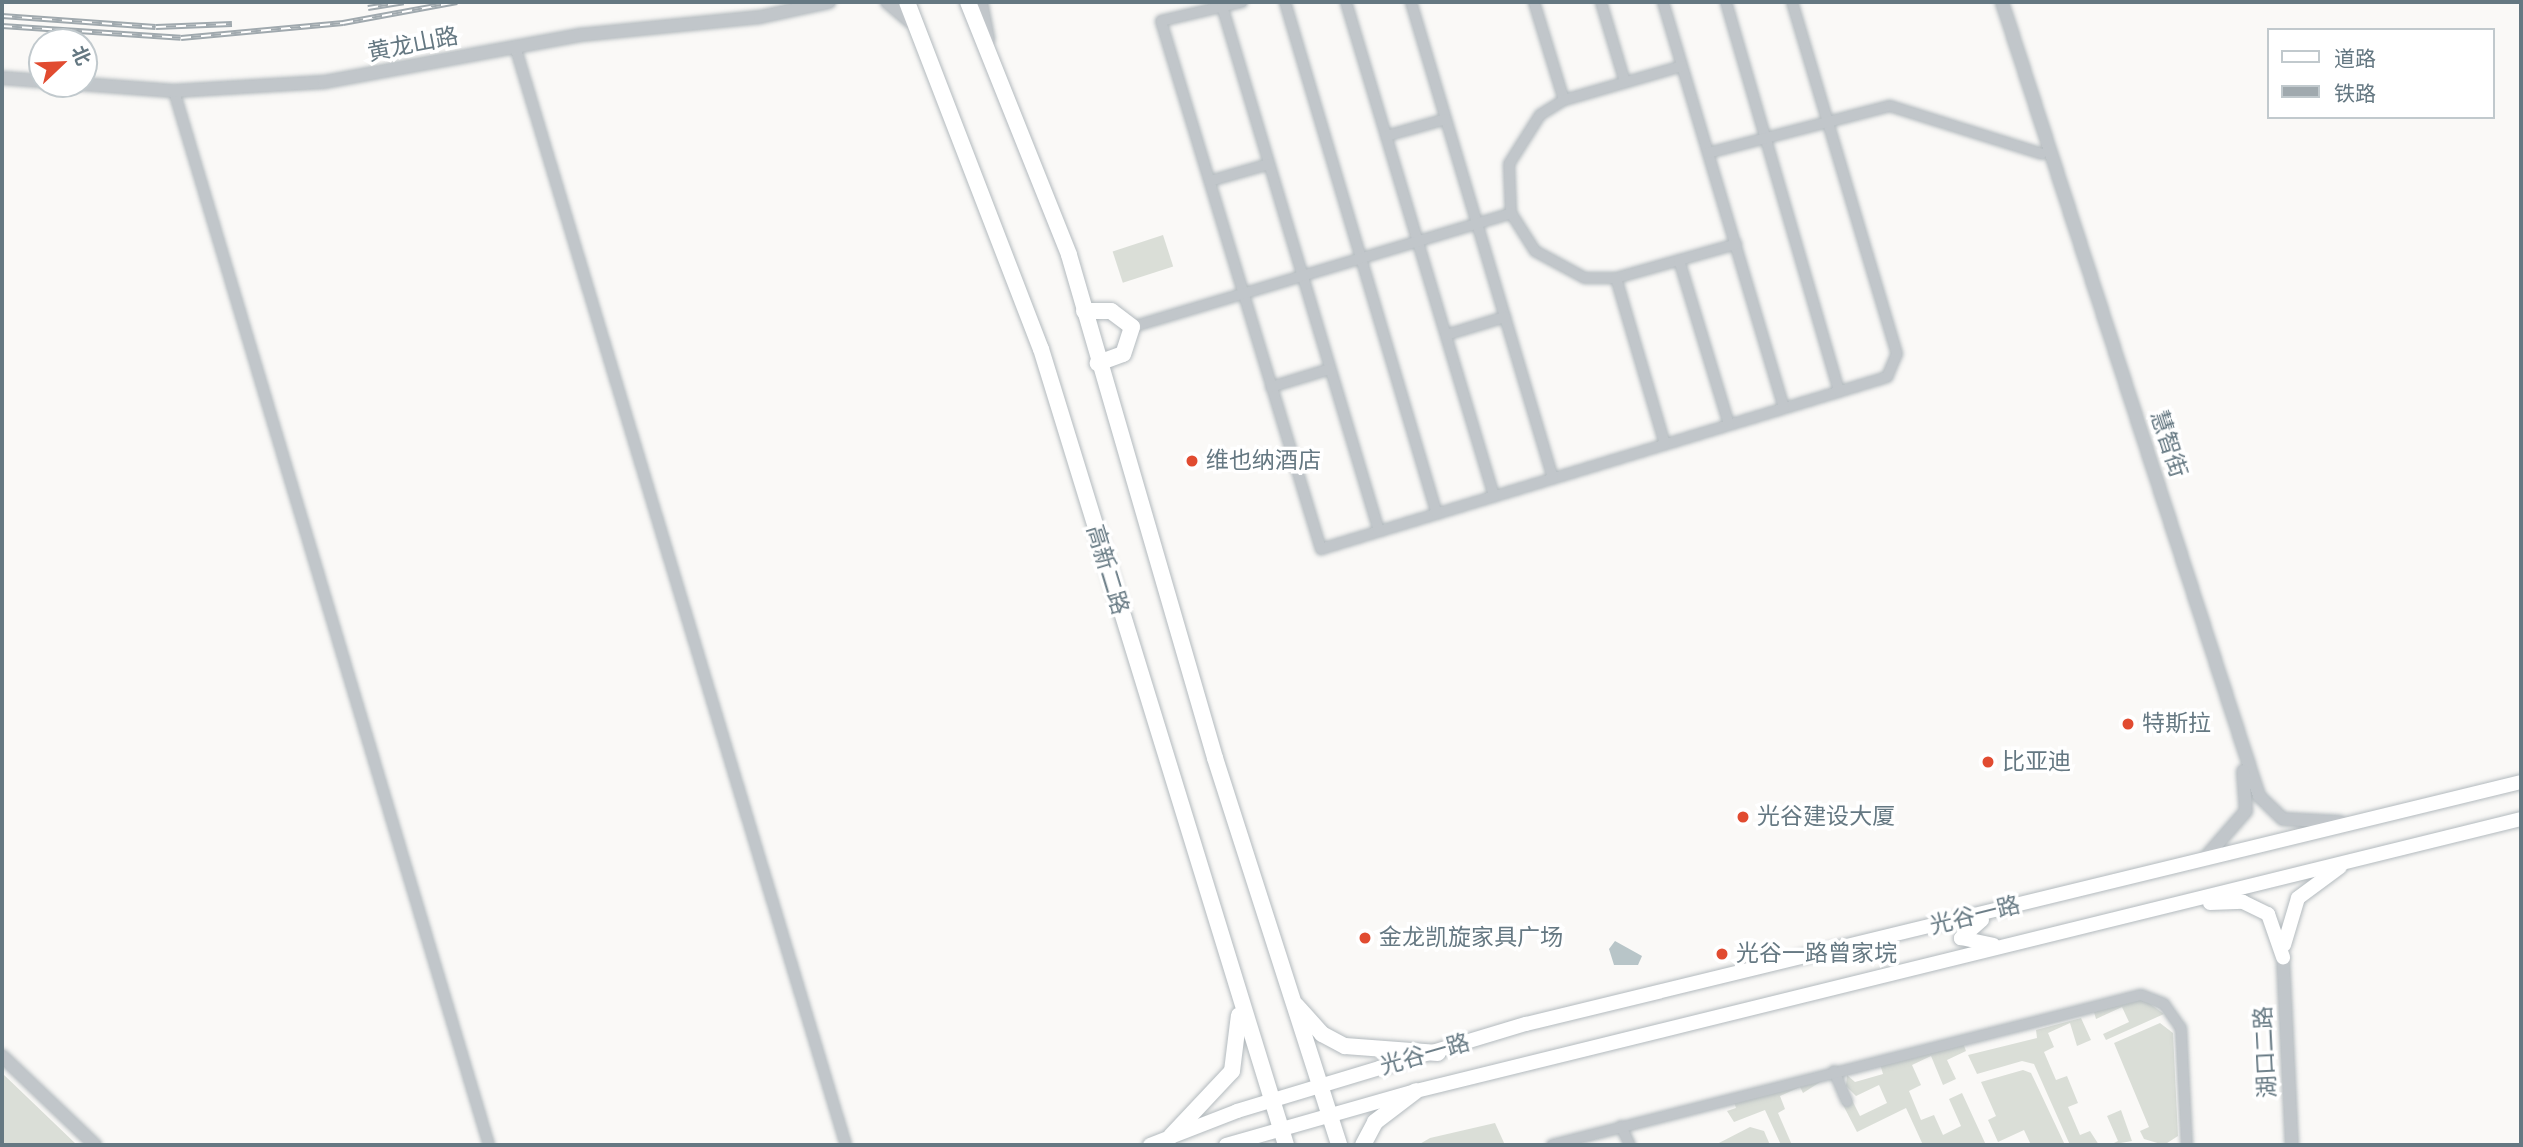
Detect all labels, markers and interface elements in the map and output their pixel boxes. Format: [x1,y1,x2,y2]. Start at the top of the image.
street label: 黄龙山路 [365,23,461,67]
north arrow [28,28,98,98]
legend [2268,28,2495,119]
text: 北 [67,42,95,69]
text: 道路 [2334,46,2376,71]
text: 铁路 [2334,81,2376,106]
street label: 慧智街 [2144,407,2192,481]
place label: 维也纳酒店 [1206,447,1321,475]
marker: 维也纳酒店 [1184,453,1200,469]
street label: 高新二路 [1080,522,1134,618]
place label: 特斯拉 [2142,710,2211,738]
marker: 特斯拉 [2120,716,2136,732]
place label: 比亚迪 [2002,748,2071,776]
marker: 比亚迪 [1980,754,1996,770]
place label: 光谷建设大厦 [1757,803,1895,831]
marker: 光谷建设大厦 [1735,809,1751,825]
street label: 光谷一路 [1927,891,2023,941]
place label: 金龙凯旋家具广场 [1379,924,1563,952]
marker: 金龙凯旋家具广场 [1357,930,1373,946]
place label: 光谷一路曾家垸 [1736,940,1897,968]
marker: 光谷一路曾家垸 [1714,946,1730,962]
street label: 湖口二路 [2250,1005,2282,1099]
street label: 光谷一路 [1377,1029,1473,1081]

